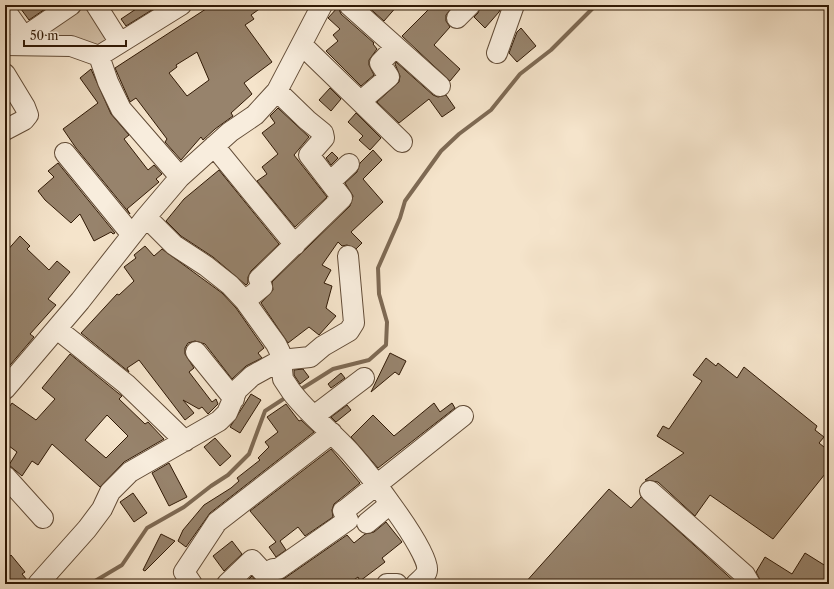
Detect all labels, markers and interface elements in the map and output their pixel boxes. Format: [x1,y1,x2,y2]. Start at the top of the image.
scale bar [24,22,126,48]
text: 50 m [30,28,59,43]

